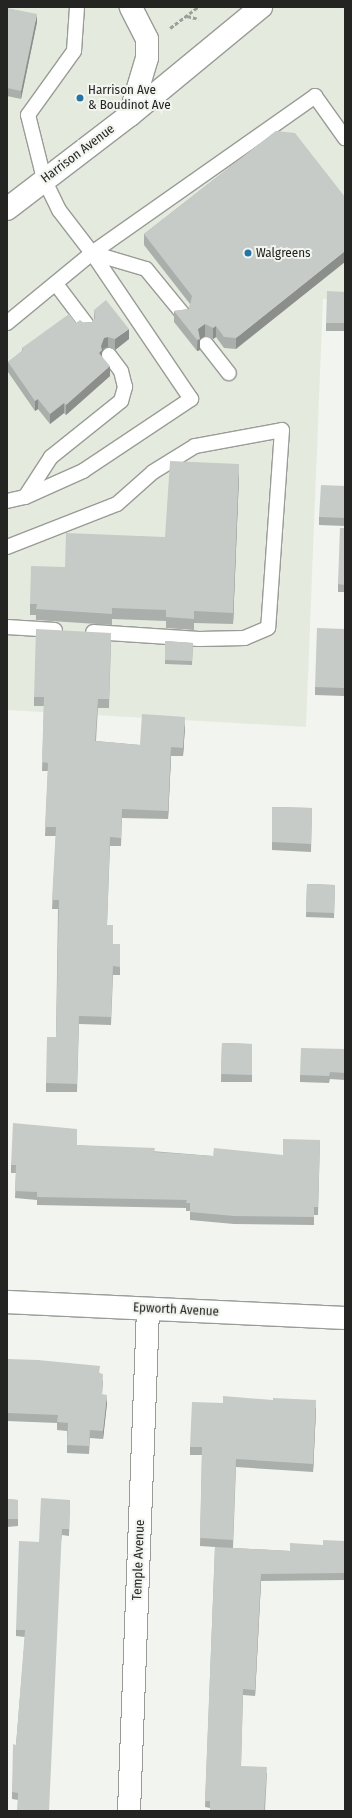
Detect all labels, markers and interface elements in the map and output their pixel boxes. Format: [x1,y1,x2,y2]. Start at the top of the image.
place label: Harrison Ave & Boudinot Ave [88,83,171,114]
marker: Harrison Ave & Boudinot Ave [75,93,85,103]
street label: Harrison Avenue [38,121,118,187]
place label: Walgreens [256,245,311,261]
marker: Walgreens [243,248,253,258]
street label: Epworth Avenue [133,1300,219,1320]
street label: Temple Avenue [130,1519,148,1601]

